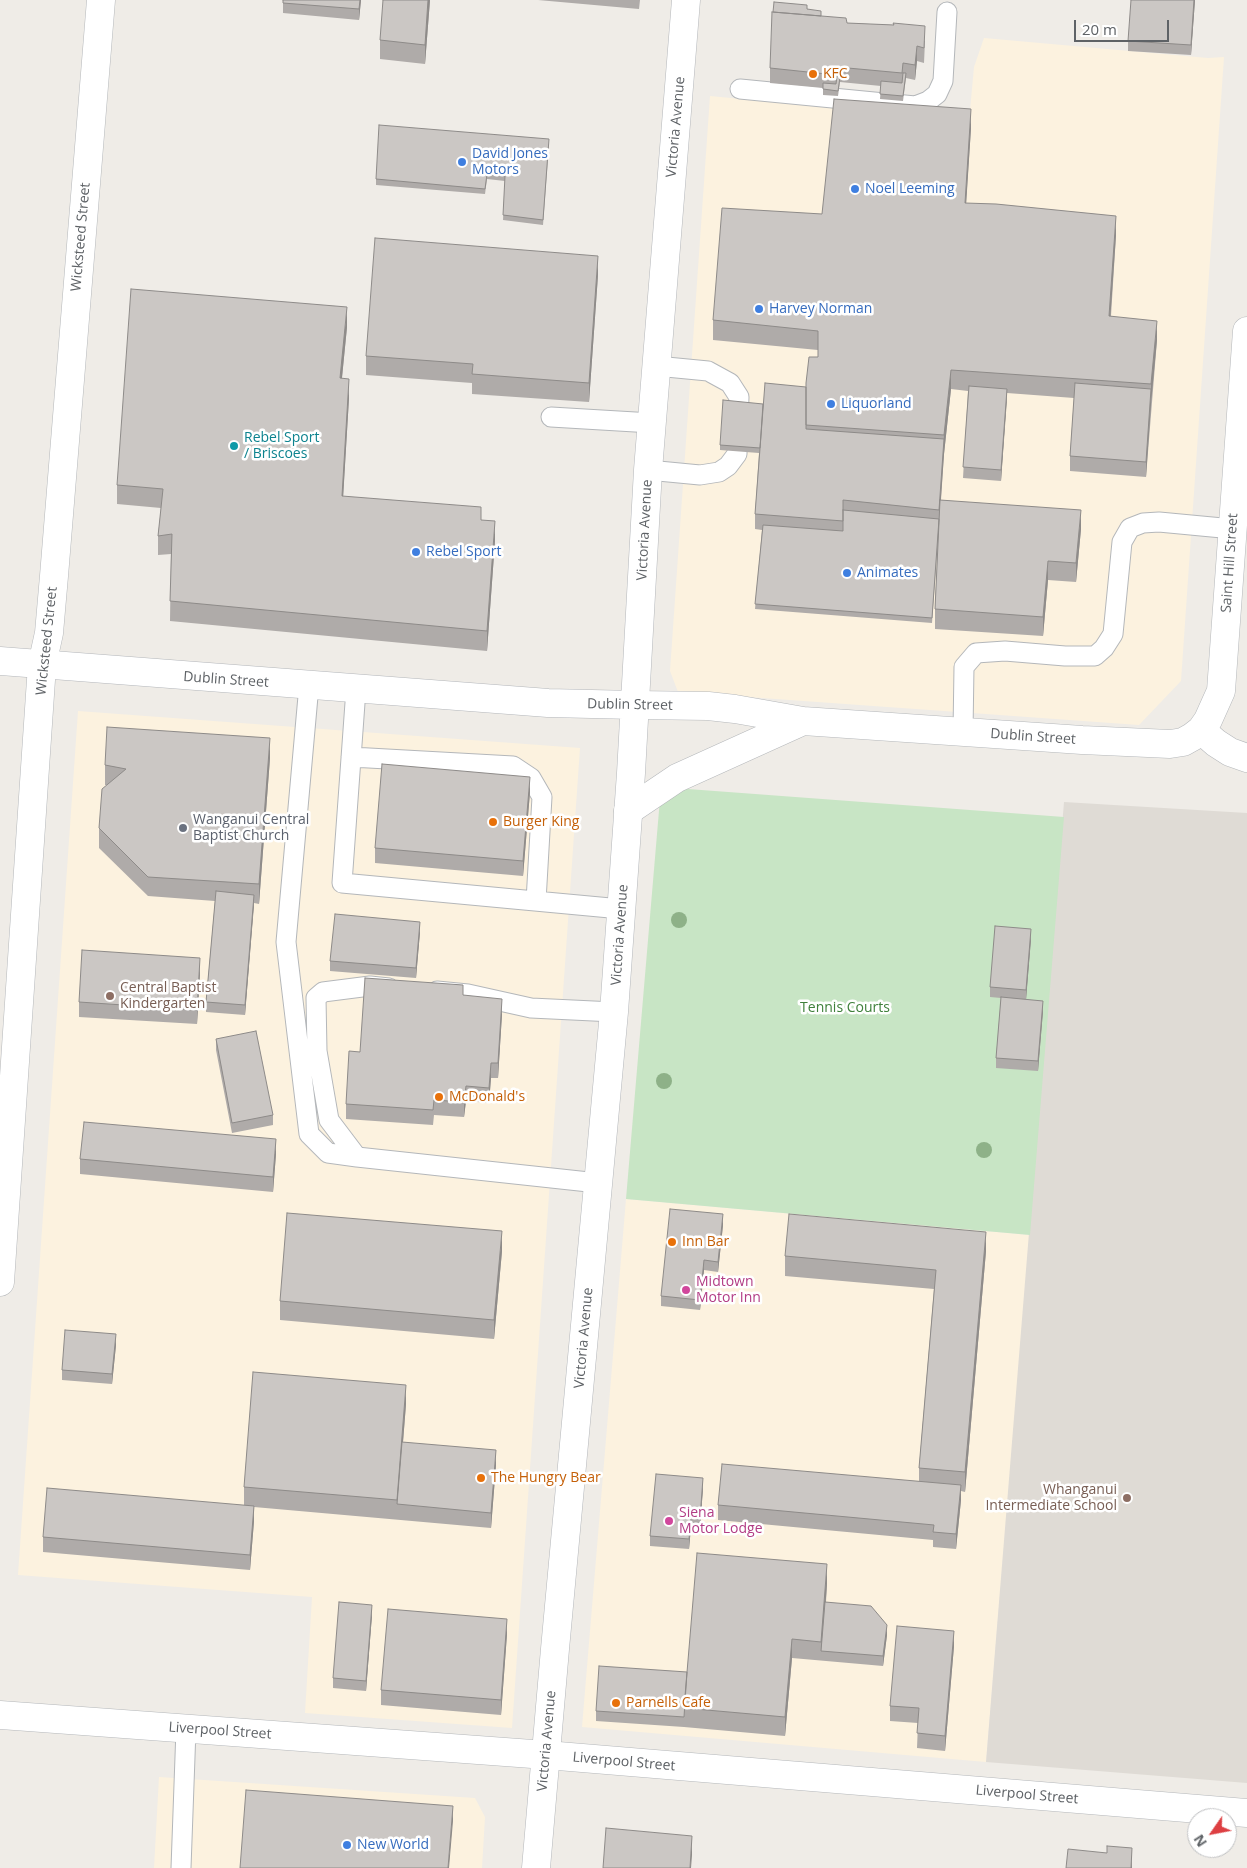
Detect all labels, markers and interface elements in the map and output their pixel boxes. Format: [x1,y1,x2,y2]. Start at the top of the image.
scale bar [1077,10,1172,42]
text: 20 m [1082,19,1117,39]
place label: KFC [823,66,848,82]
marker: KFC [807,68,819,80]
street label: Victoria Avenue [663,76,689,178]
place label: David Jones Motors [472,146,548,178]
marker: David Jones Motors [456,156,468,168]
place label: Noel Leeming [865,181,955,197]
street label: Wicksteed Street [68,182,94,292]
marker: Noel Leeming [849,183,861,195]
place label: Harvey Norman [769,301,872,317]
marker: Harvey Norman [753,303,765,315]
place label: Liquorland [841,396,912,412]
marker: Liquorland [825,398,837,410]
place label: Rebel Sport / Briscoes [244,430,319,462]
marker: Rebel Sport / Briscoes [228,440,240,452]
street label: Victoria Avenue [634,479,656,581]
street label: Saint Hill Street [1218,513,1242,613]
place label: Rebel Sport [426,544,501,560]
marker: Rebel Sport [410,546,422,558]
place label: Animates [857,565,918,581]
marker: Animates [841,567,853,579]
street label: Wicksteed Street [33,586,61,696]
street label: Dublin Street [183,669,269,691]
street label: Dublin Street [587,696,673,714]
street label: Dublin Street [990,726,1076,748]
place label: Wanganui Central Baptist Church [193,812,309,844]
place label: Burger King [503,814,579,830]
marker: Burger King [487,816,499,828]
marker: Wanganui Central Baptist Church [177,822,189,834]
street label: Victoria Avenue [608,884,632,986]
place label: Central Baptist Kindergarten [120,980,217,1012]
marker: Central Baptist Kindergarten [104,990,116,1002]
park label: Tennis Courts [800,1000,890,1016]
place label: McDonald's [449,1089,525,1105]
marker: McDonald's [433,1091,445,1103]
place label: Inn Bar [682,1234,729,1250]
marker: Inn Bar [666,1236,678,1248]
place label: Midtown Motor Inn [696,1274,761,1306]
marker: Midtown Motor Inn [680,1284,692,1296]
street label: Victoria Avenue [571,1287,597,1389]
place label: The Hungry Bear [491,1470,601,1486]
marker: The Hungry Bear [475,1472,487,1484]
place label: Whanganui Intermediate School [985,1482,1117,1514]
marker: Whanganui Intermediate School [1121,1492,1133,1504]
place label: Siena Motor Lodge [679,1505,763,1538]
marker: Siena Motor Lodge [663,1515,675,1527]
street label: Victoria Avenue [534,1690,560,1792]
place label: Parnells Cafe [626,1695,711,1711]
marker: Parnells Cafe [610,1697,622,1709]
street label: Liverpool Street [168,1719,272,1743]
street label: Liverpool Street [572,1749,676,1775]
street label: Liverpool Street [975,1782,1079,1808]
north arrow [1187,1808,1237,1858]
text: N [1189,1831,1211,1851]
place label: New World [357,1837,429,1853]
marker: New World [341,1839,353,1851]

